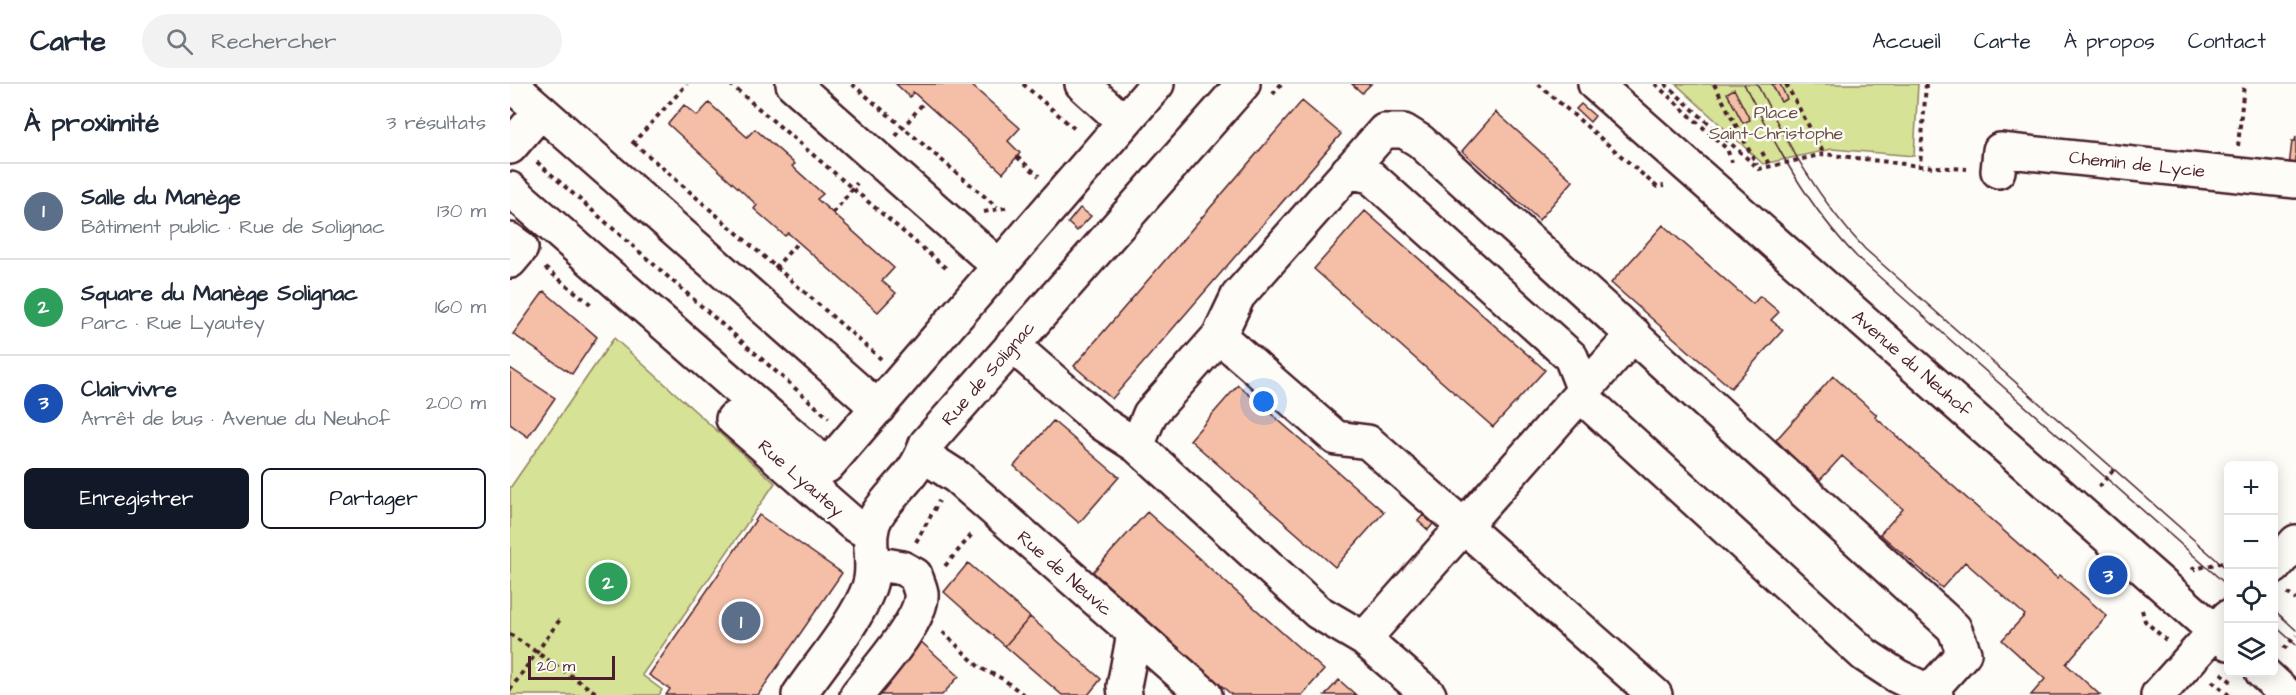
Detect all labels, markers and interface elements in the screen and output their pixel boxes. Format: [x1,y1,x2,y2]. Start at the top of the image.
search box [142,14,562,68]
text: Carte [30,22,106,61]
icon: search [163,25,196,58]
text: Rechercher [211,26,336,57]
text: Accueil [1872,27,1941,56]
text: Carte [1974,27,2031,56]
text: À propos [2064,27,2155,56]
text: Contact [2188,27,2266,56]
park label: Place Saint-Christophe [1709,100,1844,146]
text: À proximité [24,105,159,141]
text: 3 résultats [386,109,486,137]
street label: Chemin de Lycie [2068,145,2206,185]
text: Salle du Manège [81,182,241,213]
text: 1 [42,197,45,225]
text: 130 m [437,197,486,225]
text: Bâtiment public · Rue de Solignac [81,213,385,241]
text: Square du Manège Solignac [81,278,358,309]
text: 2 [38,293,49,321]
text: 160 m [435,293,486,321]
street label: Avenue du Neuhof [1846,304,1977,423]
text: Parc · Rue Lyautey [81,309,265,337]
street label: Rue de Solignac [936,316,1042,432]
text: Clairvivre [81,374,177,405]
your location [1249,387,1278,416]
text: 3 [38,389,49,417]
text: 200 m [426,389,486,417]
text: Arrêt de bus · Avenue du Neuhof [81,405,390,433]
street label: Rue Lyautey [752,434,849,524]
map controls [2224,461,2278,677]
button: + [2224,461,2278,515]
button: Enregistrer [24,468,249,529]
button: Partager [261,468,486,529]
button: − [2224,515,2278,569]
street label: Rue de Neuvic [1012,525,1118,622]
pin: 3 [2088,552,2128,598]
pin: 2 [588,560,628,604]
button: locate [2224,569,2278,623]
pin: 1 [722,598,760,644]
button: layers [2224,623,2278,677]
scale bar [528,653,615,680]
text: 20 m [537,655,575,677]

